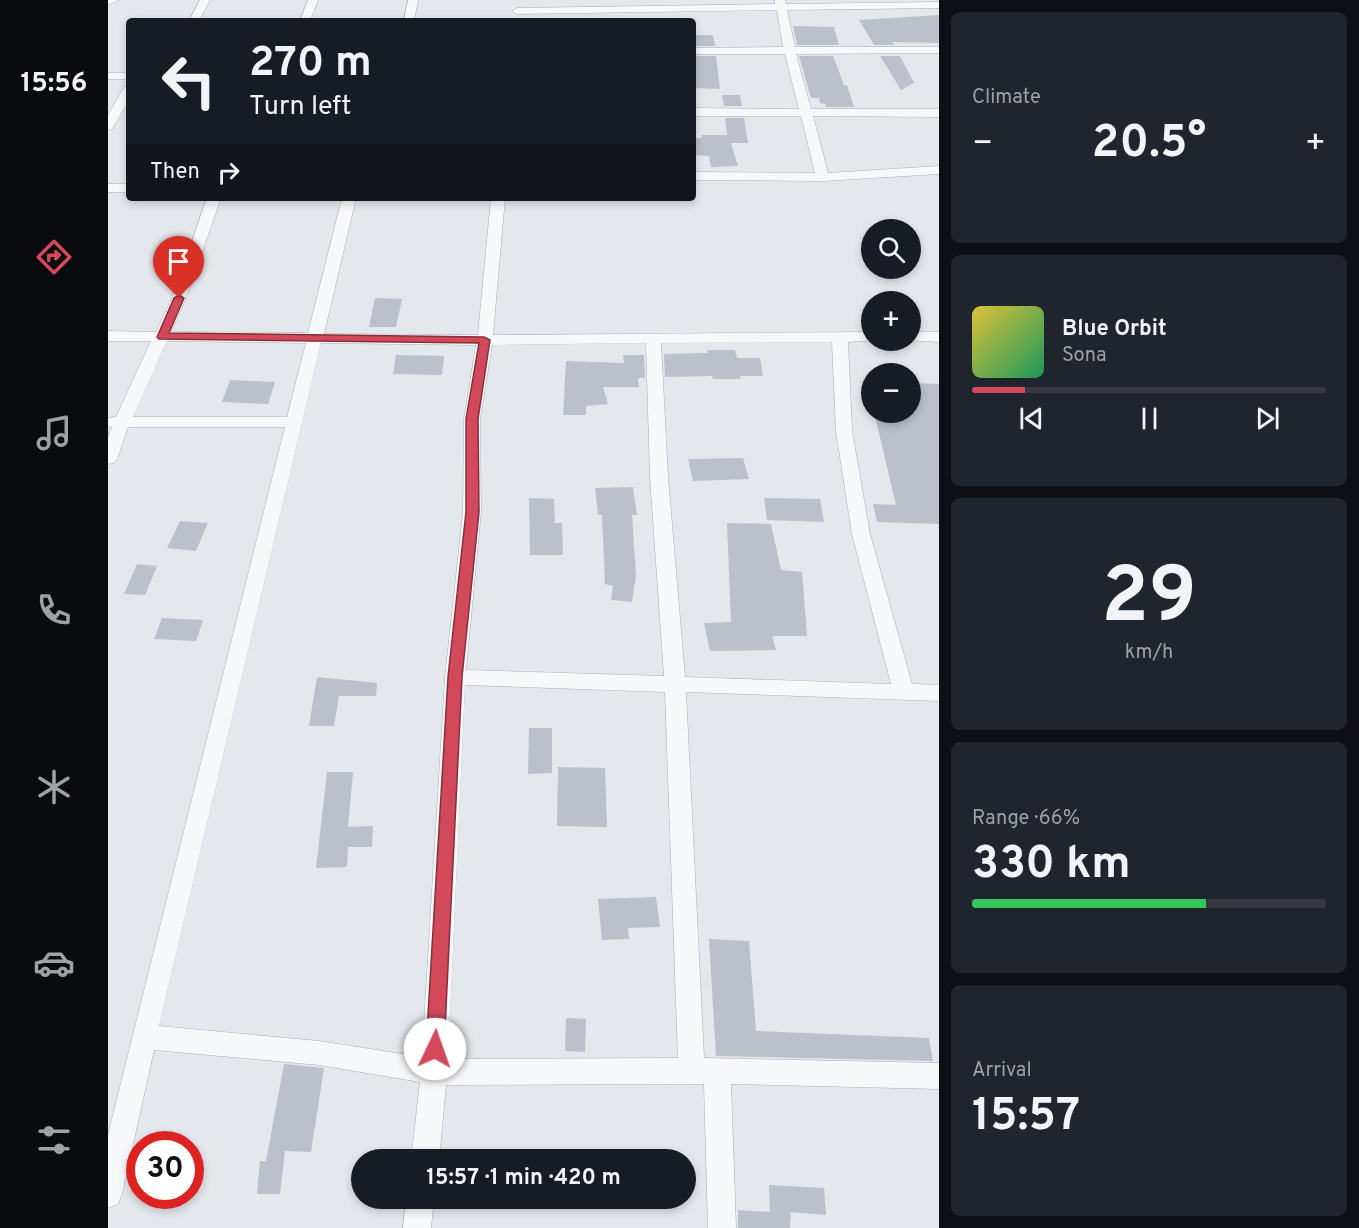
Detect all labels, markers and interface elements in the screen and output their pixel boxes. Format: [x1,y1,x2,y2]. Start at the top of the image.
text: 270 m [249,38,372,91]
icon: left [150,42,228,120]
text: 15:56 [21,67,87,101]
text: Climate [972,85,1041,111]
text: Turn left [249,90,351,124]
text: 20.5° [1092,116,1206,173]
text: − [972,124,993,166]
text: + [1305,124,1326,166]
icon: right [212,156,245,189]
text: Then [150,159,200,186]
map controls [861,219,921,423]
button: search [861,219,921,279]
icon: directions [33,236,75,278]
pin [153,236,204,298]
icon: arrive [162,245,195,278]
button: + [861,291,921,351]
text: Blue Orbit [1062,316,1167,343]
text: Sona [1062,343,1107,369]
button: − [861,363,921,423]
icon: previous [1015,402,1048,435]
icon: pause [1133,402,1166,435]
icon: next [1251,402,1284,435]
icon: music [33,412,75,454]
text: 29 [1101,551,1197,650]
icon: phone [33,589,75,631]
text: km/h [1125,640,1173,666]
icon: climate [33,766,75,808]
text: Range · 66% [972,806,1080,832]
text: 330 km [972,837,1131,894]
icon: car [33,942,75,984]
position arrow [403,1017,467,1081]
text: Arrival [972,1058,1032,1084]
text: 15:57 [972,1089,1080,1146]
icon: filters [33,1119,75,1161]
speed limit sign: 30 [126,1131,204,1209]
text: 15:57 · 1 min · 420 m [426,1165,621,1192]

